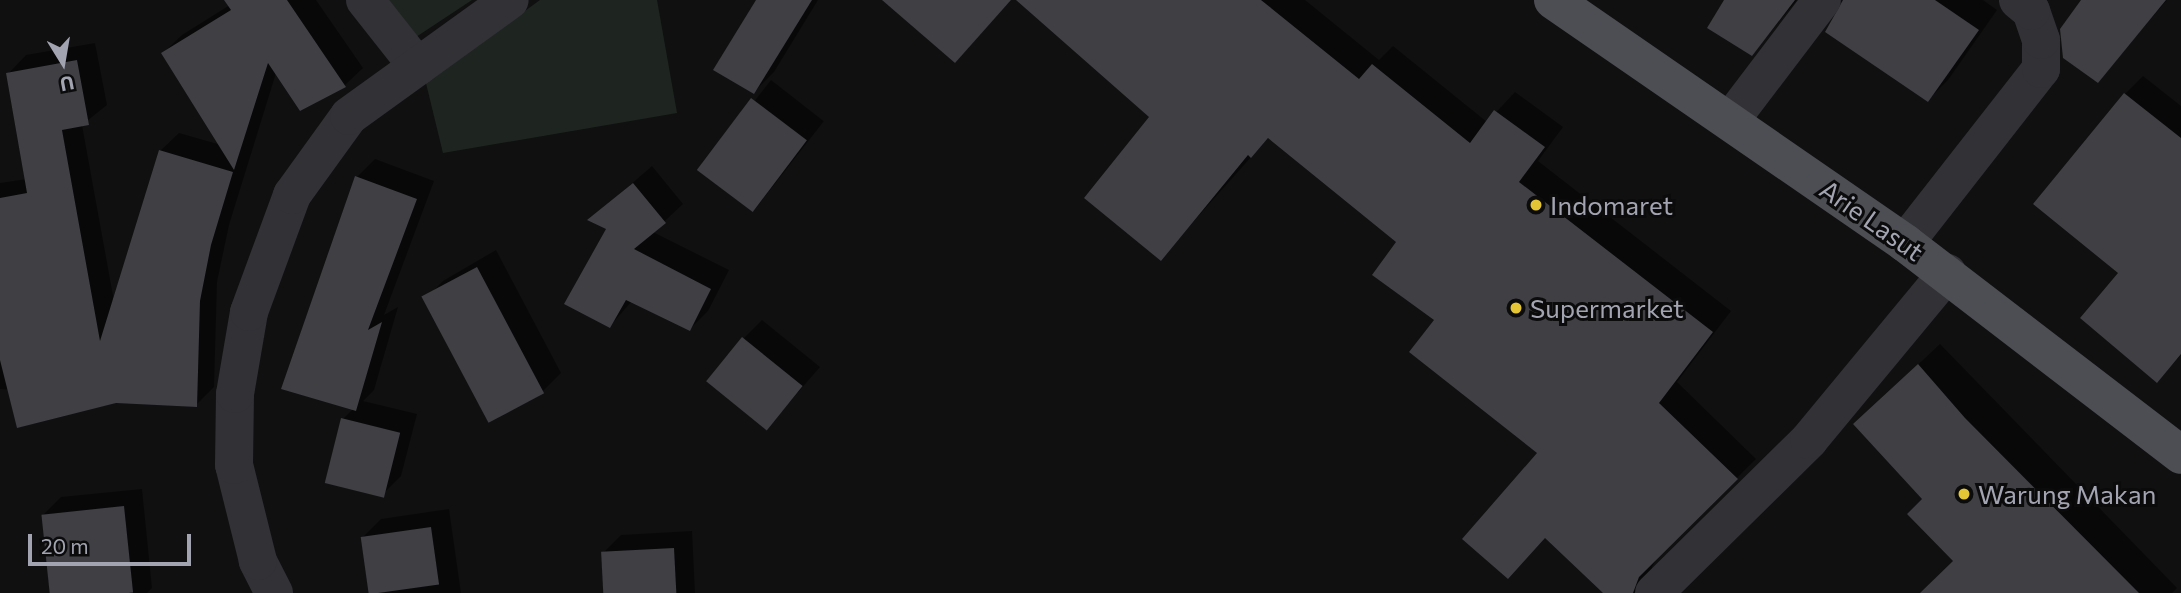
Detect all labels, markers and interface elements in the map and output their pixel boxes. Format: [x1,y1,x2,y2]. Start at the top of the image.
north arrow [28,28,98,98]
text: U [58,71,76,97]
street label: Arie Lasut [1814,173,1930,267]
place label: Indomaret [1550,189,1673,221]
marker: Indomaret [1528,197,1544,213]
place label: Supermarket [1530,292,1684,324]
marker: Supermarket [1508,300,1524,316]
place label: Warung Makan [1978,478,2156,510]
marker: Warung Makan [1956,486,1972,502]
scale bar [32,520,194,564]
text: 20 m [41,533,89,558]

